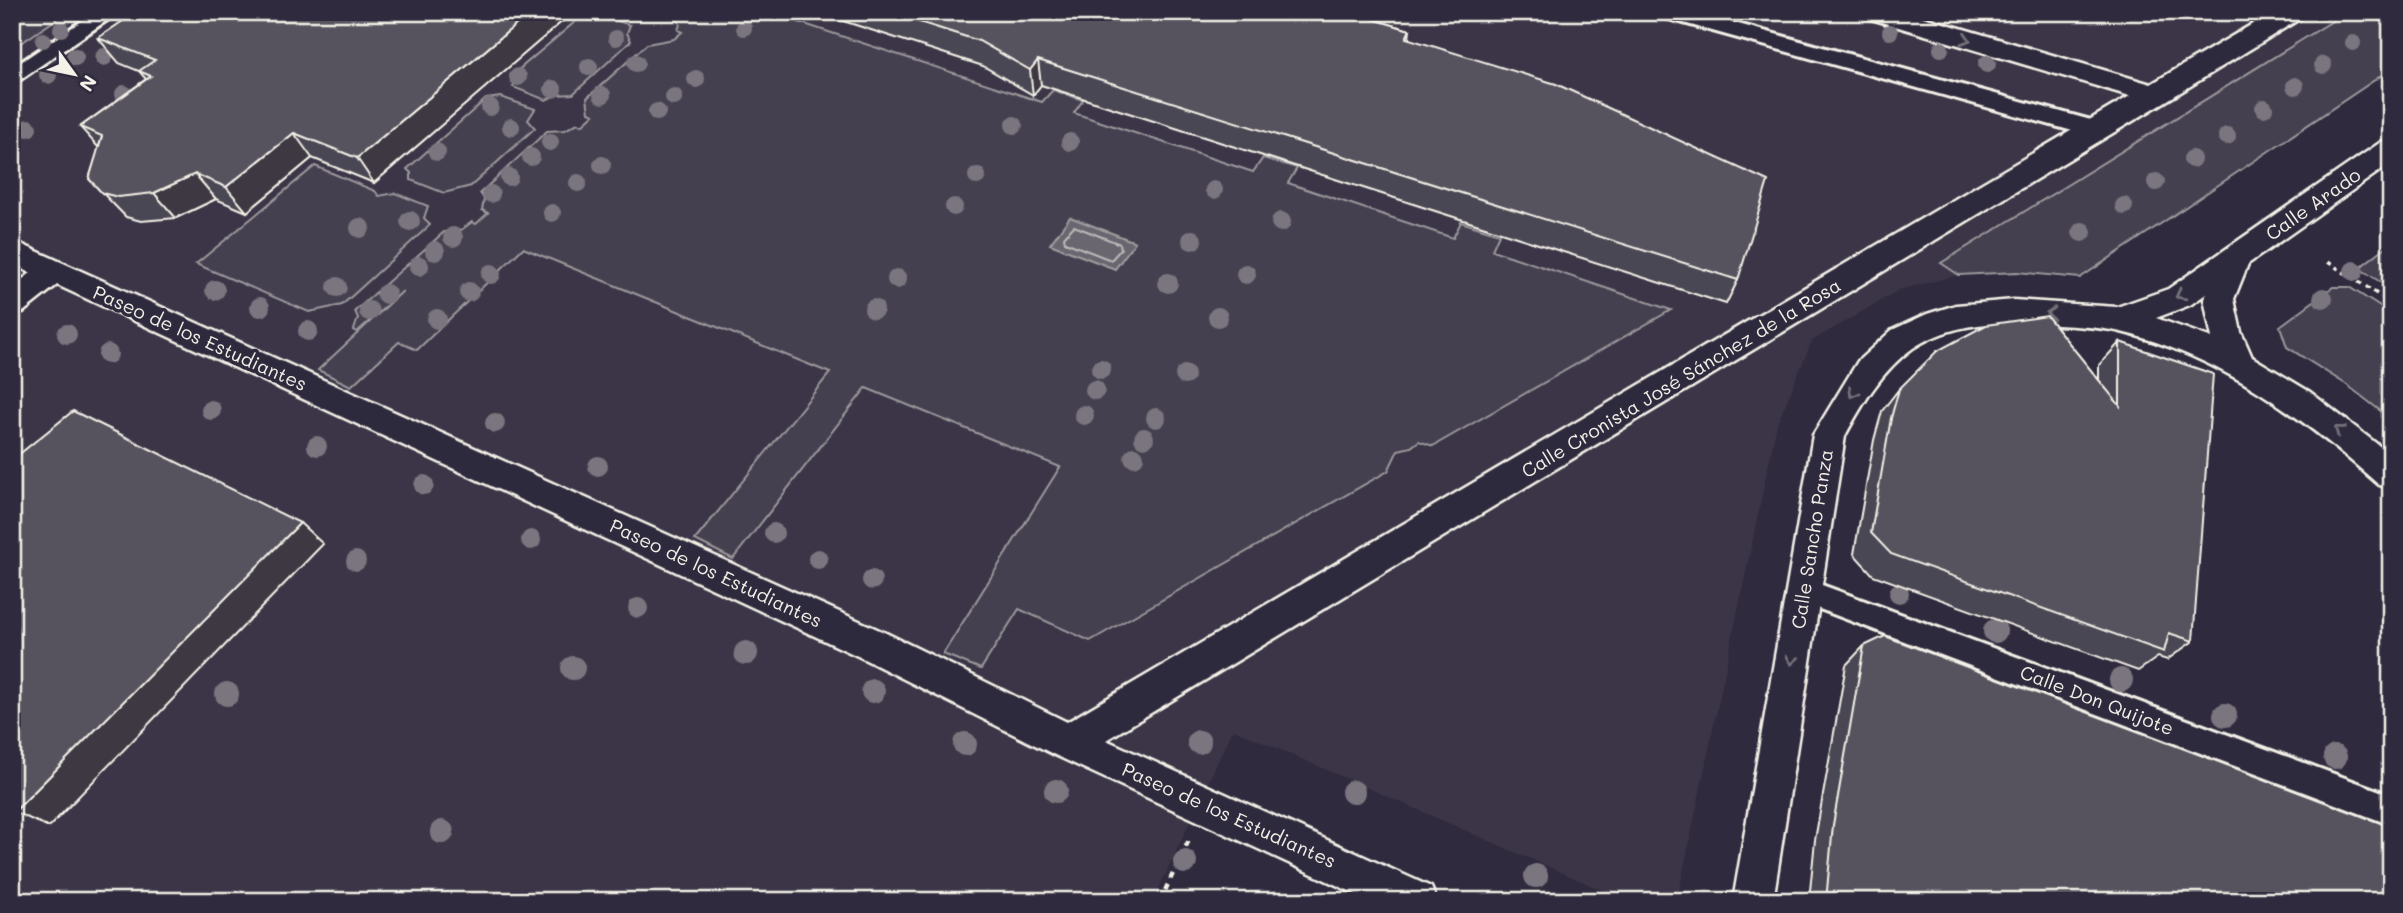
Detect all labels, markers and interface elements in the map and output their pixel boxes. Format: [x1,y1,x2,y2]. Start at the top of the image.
one-way arrow [1959,30,1971,45]
north arrow [38,38,108,108]
text: N [74,71,103,96]
street label: Calle Arado [2260,162,2365,246]
street label: Calle Cronista José Sánchez de la Rosa [1516,272,1845,483]
street label: Paseo de los Estudiantes [89,279,311,396]
one-way arrow [2175,286,2187,300]
one-way arrow [2045,306,2056,321]
one-way arrow [1848,385,1861,398]
one-way arrow [2335,425,2347,438]
street label: Calle Sancho Panza [1785,447,1838,630]
street label: Paseo de los Estudiantes [606,512,826,633]
one-way arrow [1785,654,1800,665]
street label: Calle Don Quijote [2017,659,2178,740]
street label: Paseo de los Estudiantes [1118,756,1340,873]

